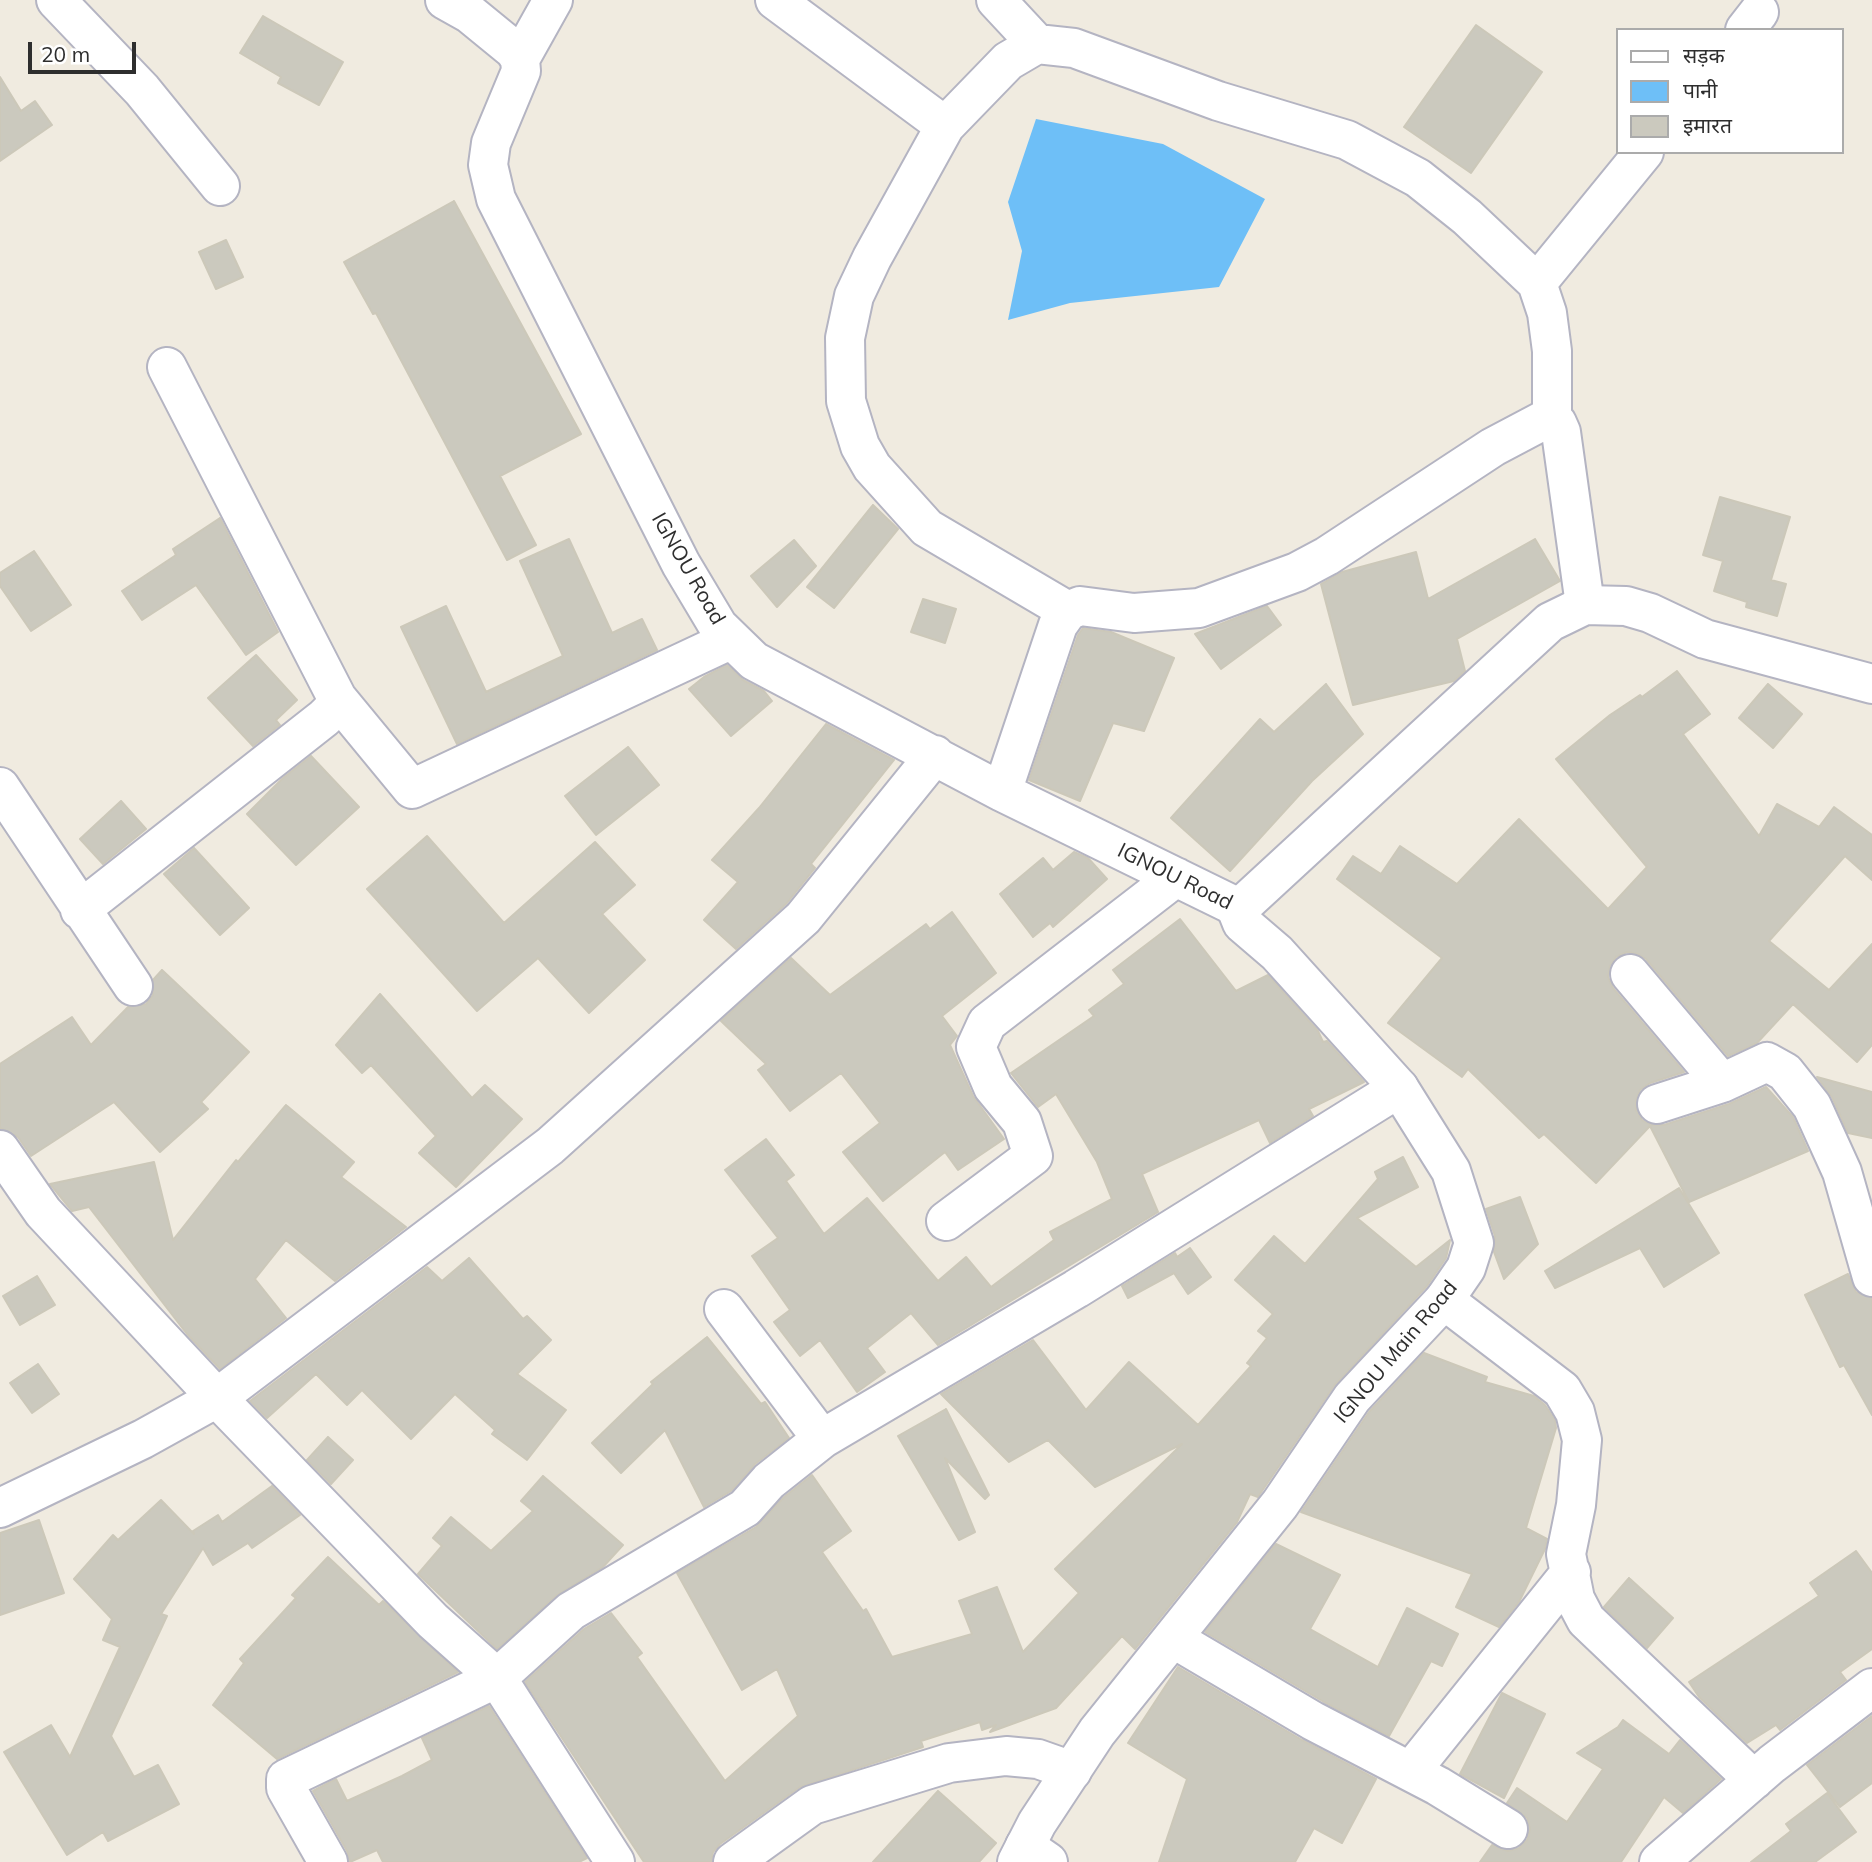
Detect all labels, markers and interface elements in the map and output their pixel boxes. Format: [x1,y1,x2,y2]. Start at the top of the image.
scale bar [32,28,140,72]
legend [1616,28,1844,154]
text: 20 m [41,41,90,67]
text: सड़क [1683,42,1725,68]
text: पानी [1683,77,1717,103]
text: इमारत [1683,112,1732,138]
street label: IGNOU Road [646,509,730,629]
street label: IGNOU Road [1113,838,1237,916]
street label: IGNOU Main Road [1329,1276,1463,1428]

